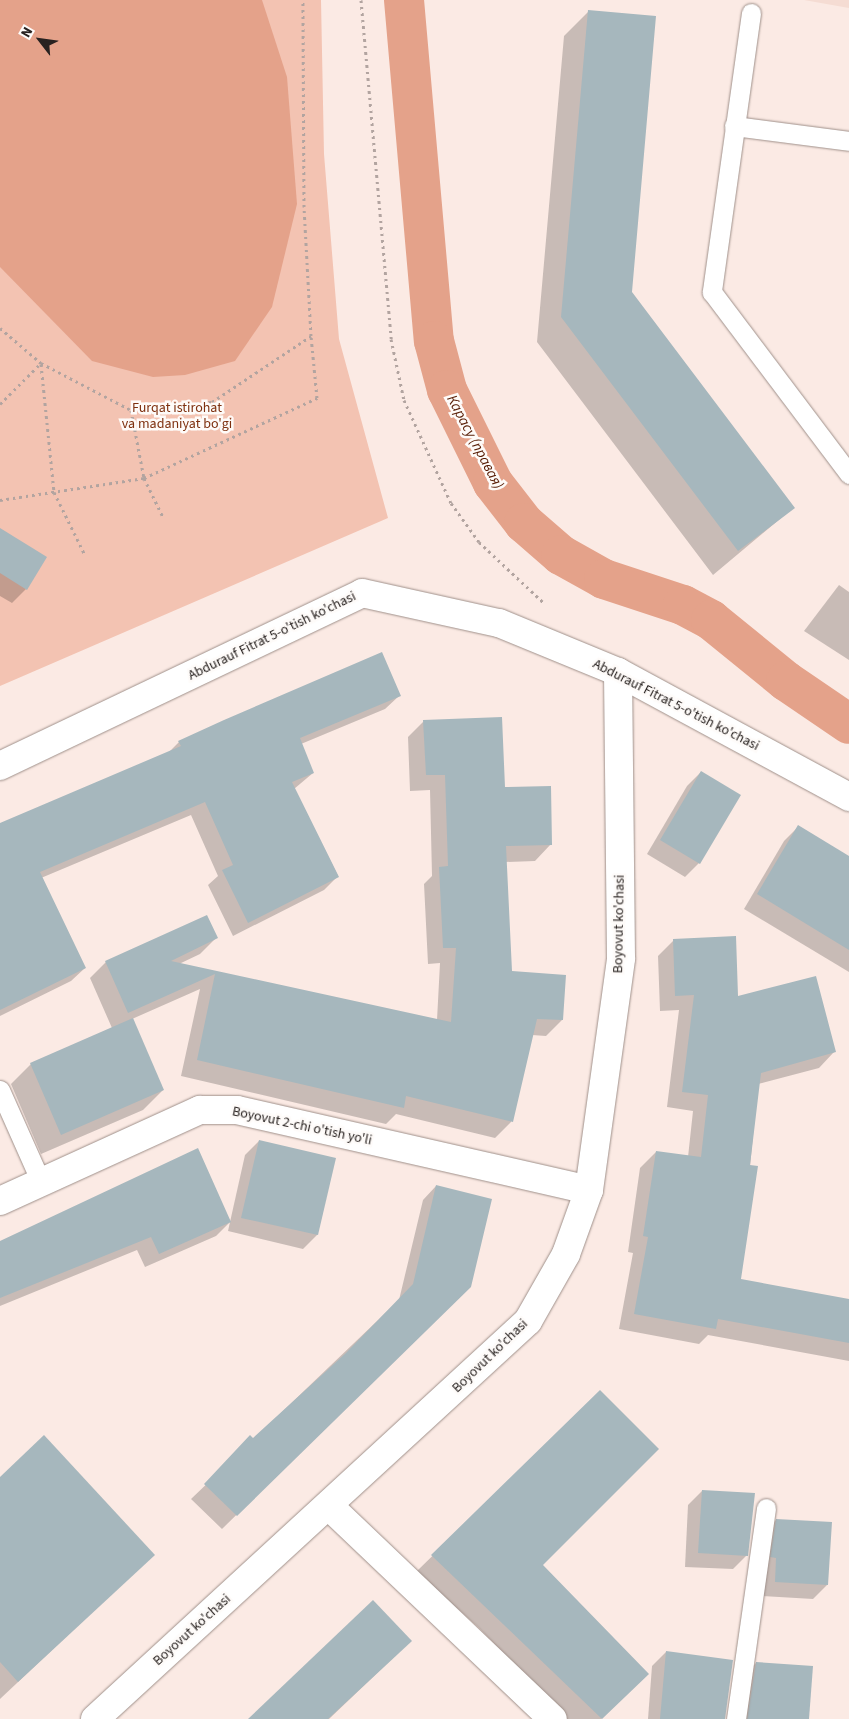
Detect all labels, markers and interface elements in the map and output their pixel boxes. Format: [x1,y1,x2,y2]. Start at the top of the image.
north arrow [15,15,65,65]
text: N [16,23,38,42]
water label: Карасу (правая) [443,392,507,492]
park label: Furqat istirohat va madaniyat bo'gi [122,400,232,432]
street label: Abdurauf Fitrat 5-o'tish ko'chasi [185,588,359,684]
street label: Abdurauf Fitrat 5-o'tish ko'chasi [590,656,762,754]
street label: Boyovut ko'chasi [610,874,628,974]
street label: Boyovut 2-chi o'tish yo'li [231,1103,373,1149]
street label: Boyovut ko'chasi [449,1316,531,1396]
street label: Boyovut ko'chasi [150,1591,234,1669]

